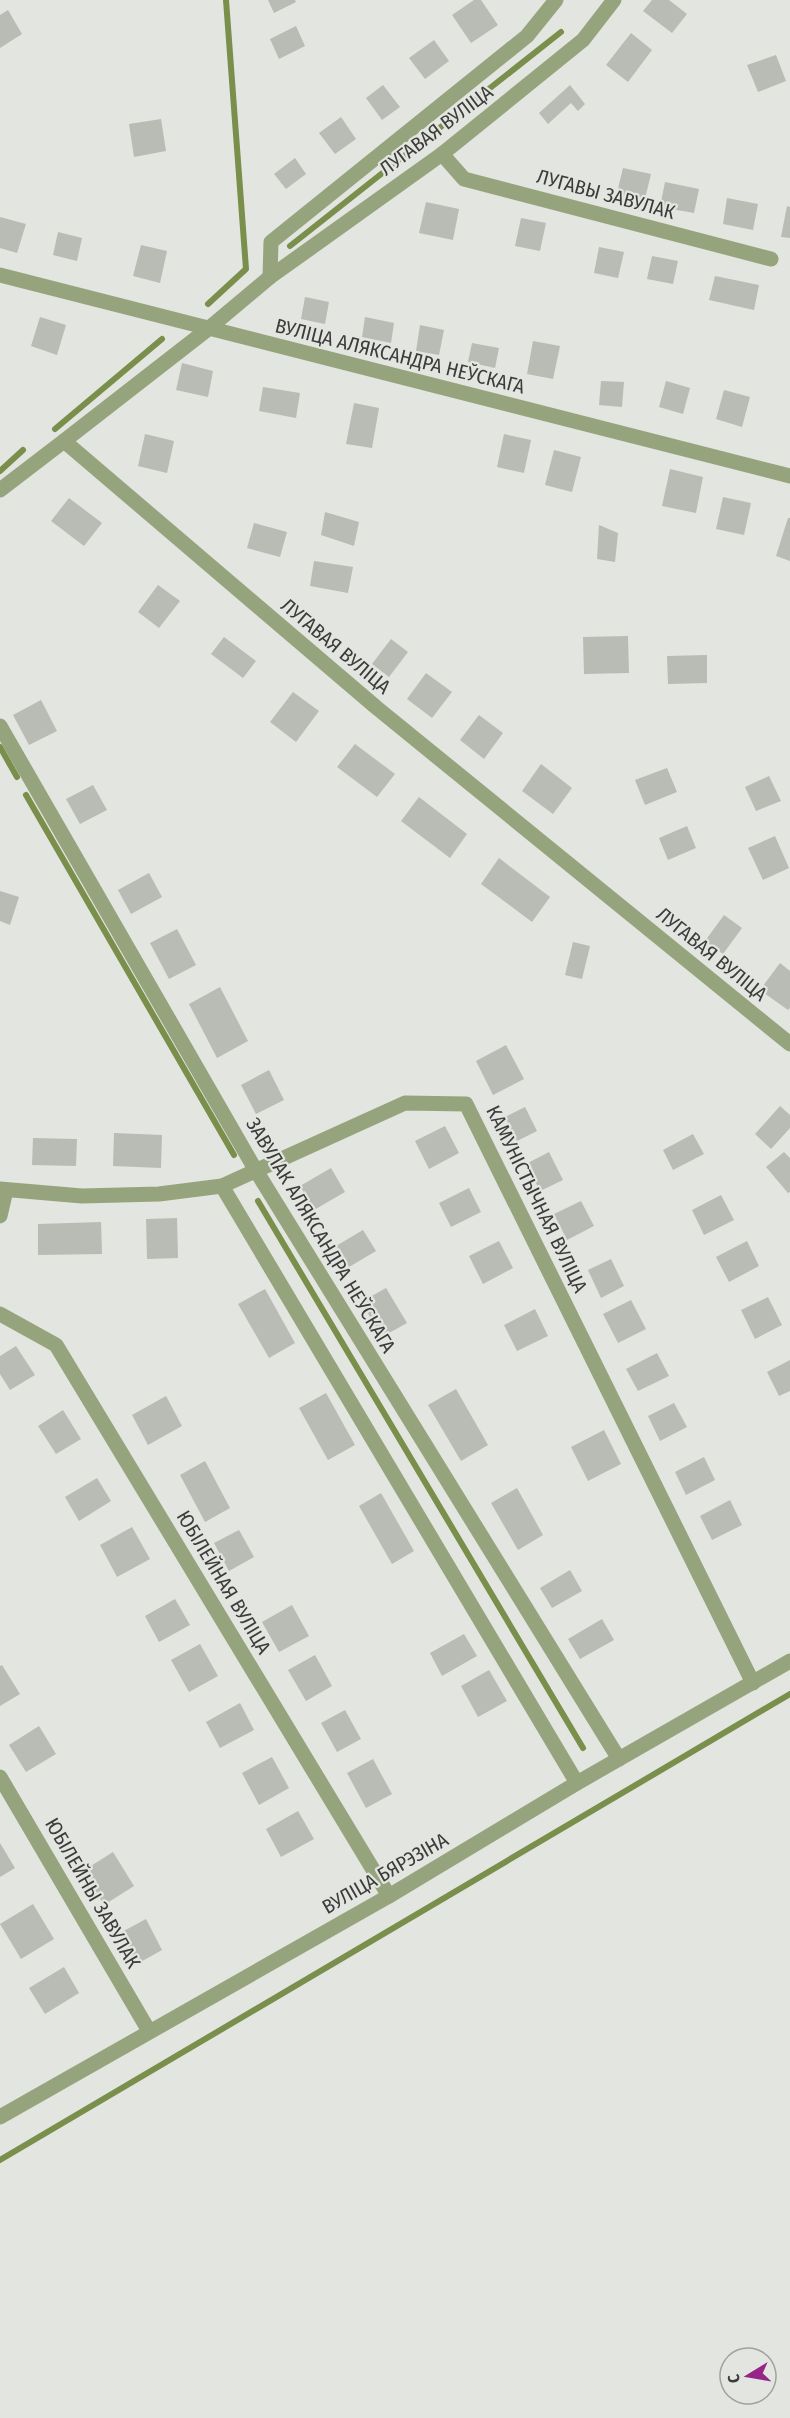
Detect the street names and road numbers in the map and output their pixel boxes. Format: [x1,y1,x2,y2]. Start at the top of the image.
street label: ЛУГАВАЯ ВУЛІЦА [375,79,498,180]
street label: ЛУГАВЫ ЗАВУЛАК [534,164,678,224]
street label: ВУЛІЦА АЛЯКСАНДРА НЕЎСКАГА [273,313,528,399]
street label: ЛУГАВАЯ ВУЛІЦА [276,593,396,699]
street label: ЛУГАВАЯ ВУЛІЦА [652,902,773,1006]
street label: КАМУНІСТЫЧНАЯ ВУЛІЦА [481,1102,593,1297]
street label: ЗАВУЛАК АЛЯКСАНДРА НЕЎСКАГА [241,1113,401,1357]
street label: ЮБІЛЕЙНАЯ ВУЛІЦА [172,1506,277,1658]
street label: ЮБІЛЕЙНЫ ЗАВУЛАК [40,1814,146,1973]
street label: ВУЛІЦА БЯРЭЗІНА [318,1827,453,1919]

